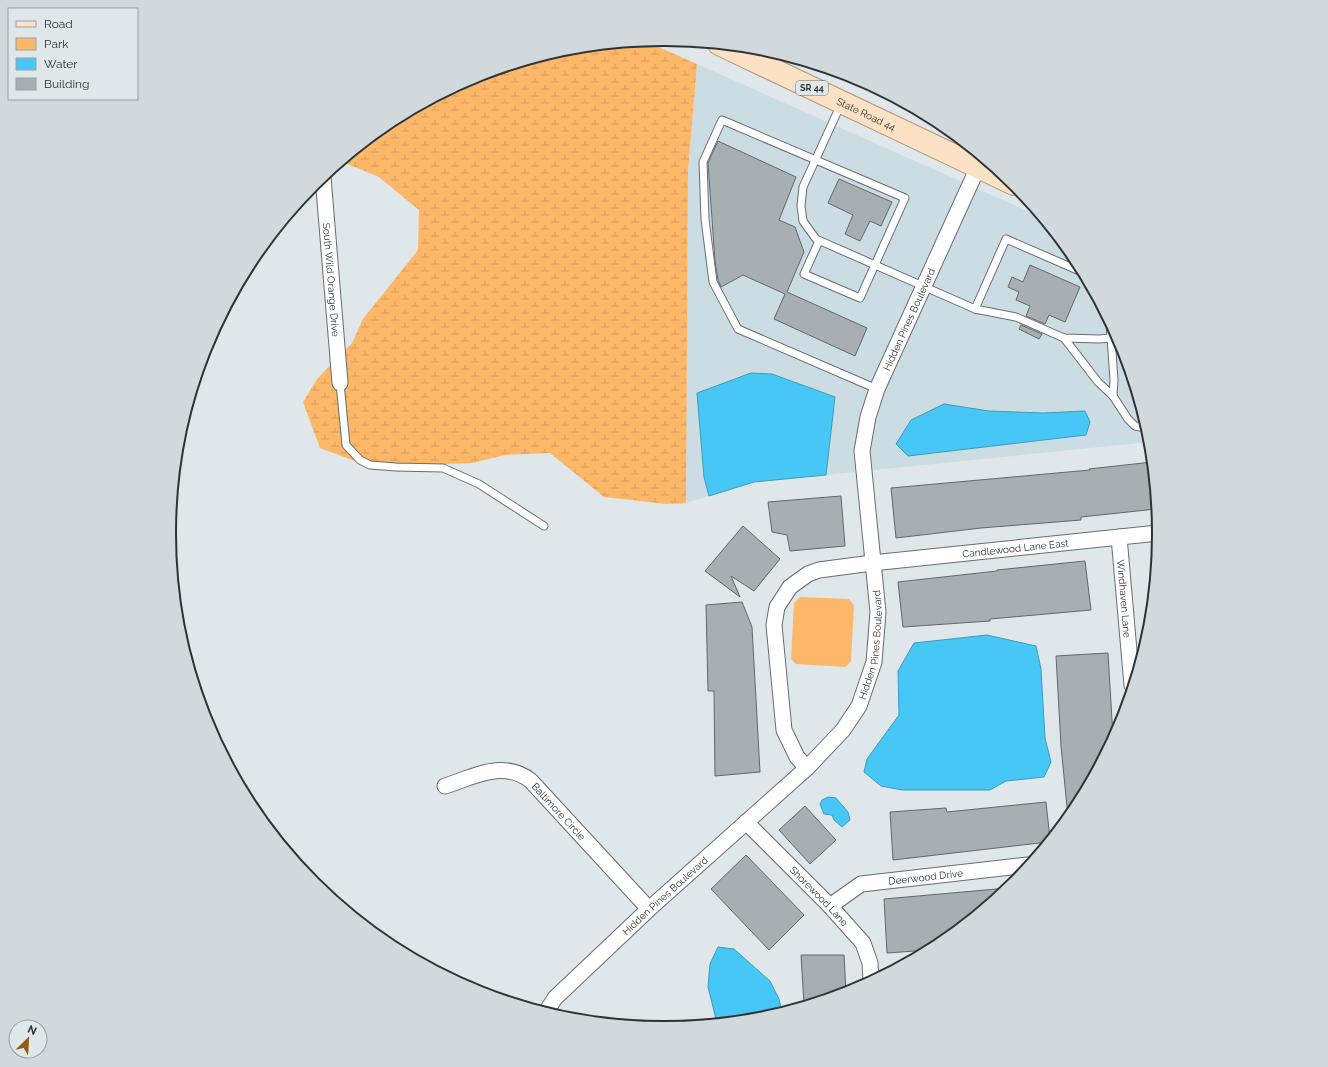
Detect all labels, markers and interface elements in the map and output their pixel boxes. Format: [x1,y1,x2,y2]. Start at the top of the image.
legend [8,8,138,100]
text: Road [44,17,73,31]
text: Park [44,37,69,51]
text: Water [44,57,78,71]
text: Building [44,77,90,91]
road number: SR 44 [796,81,828,95]
street label: State Road 44 [835,96,898,133]
street label: South Wild Orange Drive [321,222,341,337]
street label: Hidden Pines Boulevard [881,267,937,372]
street label: Candlewood Lane East [962,537,1070,559]
street label: Windhaven Lane [1115,559,1133,638]
street label: Hidden Pines Boulevard [857,590,884,701]
street label: Baltimore Circle [529,781,588,843]
street label: Hidden Pines Boulevard [620,854,710,937]
street label: Shorewood Lane [787,864,850,928]
street label: Deerwood Drive [888,867,964,887]
north arrow [8,1019,48,1059]
text: N [25,1023,39,1038]

